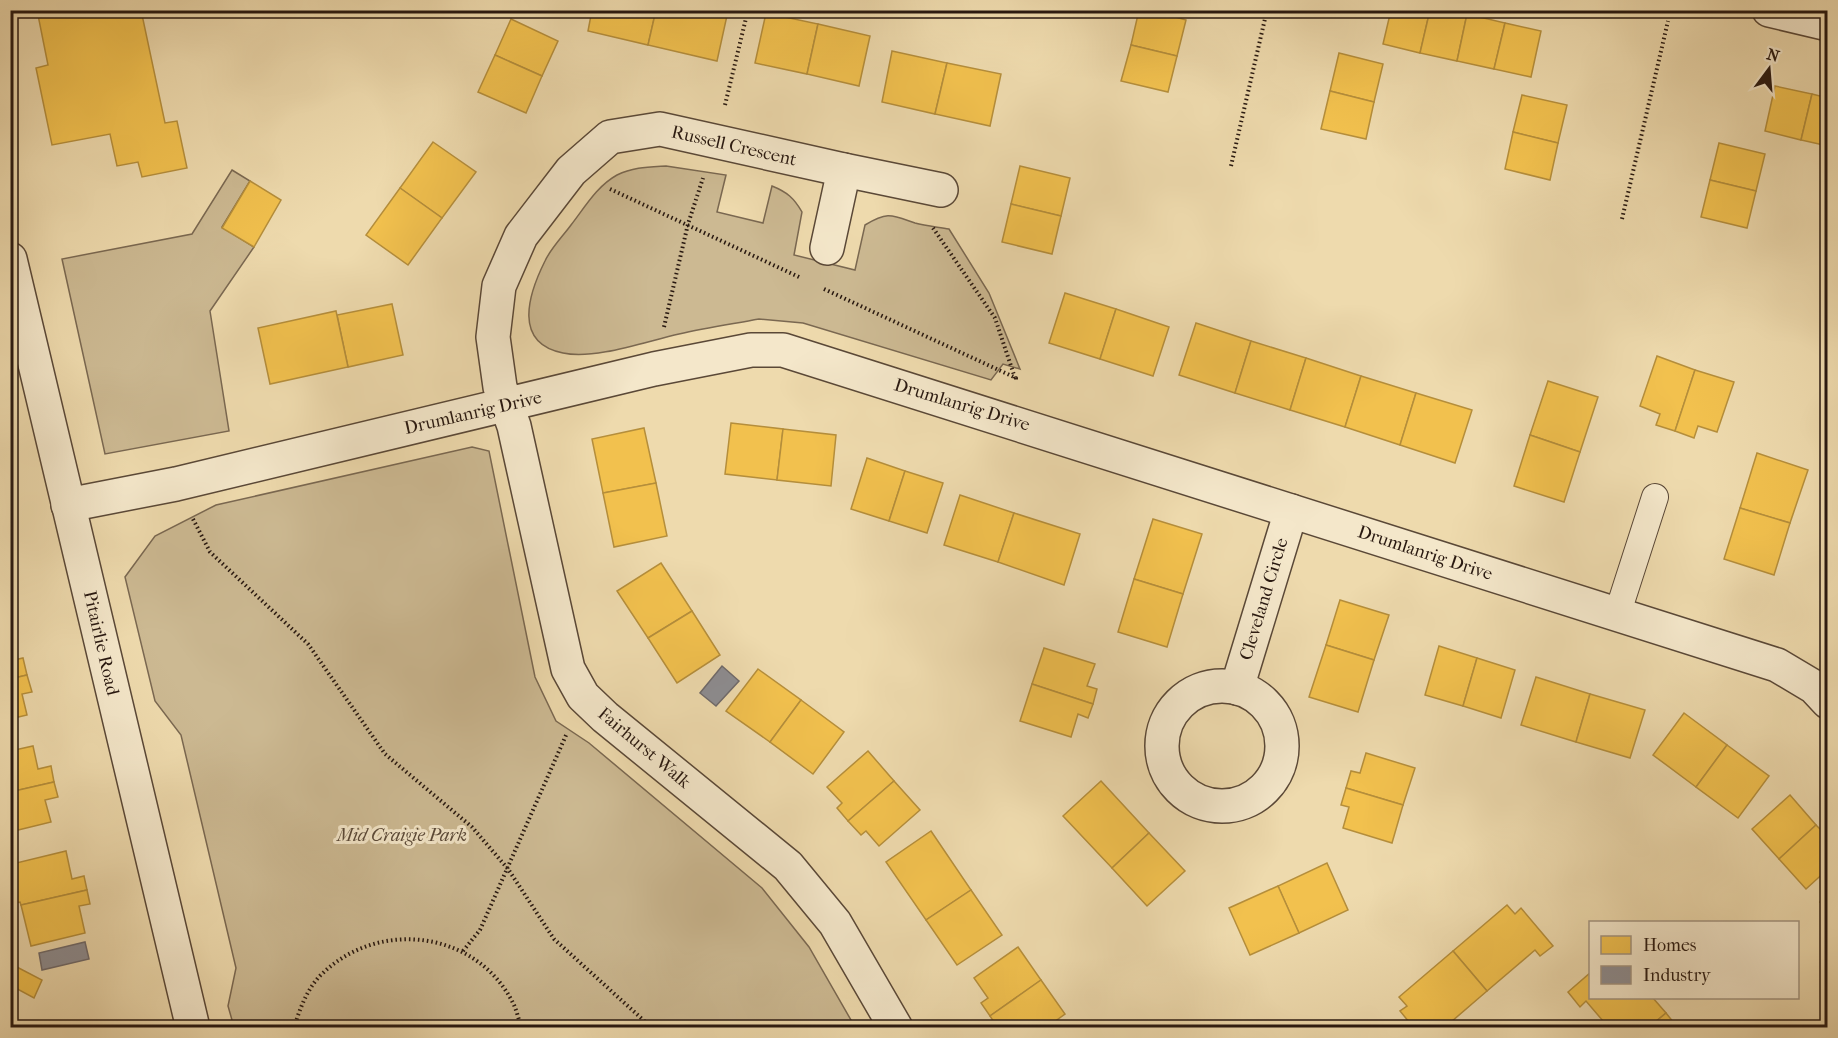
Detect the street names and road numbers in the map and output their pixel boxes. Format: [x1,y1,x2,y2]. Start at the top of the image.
street label: Russell Crescent [669,121,799,171]
street label: Drumlanrig Drive [892,374,1032,436]
street label: Drumlanrig Drive [402,387,544,439]
street label: Drumlanrig Drive [1355,521,1495,585]
street label: Cleveland Circle [1235,535,1293,663]
street label: Pitairlie Road [79,589,123,698]
street label: Fairhurst Walk [593,703,695,793]

